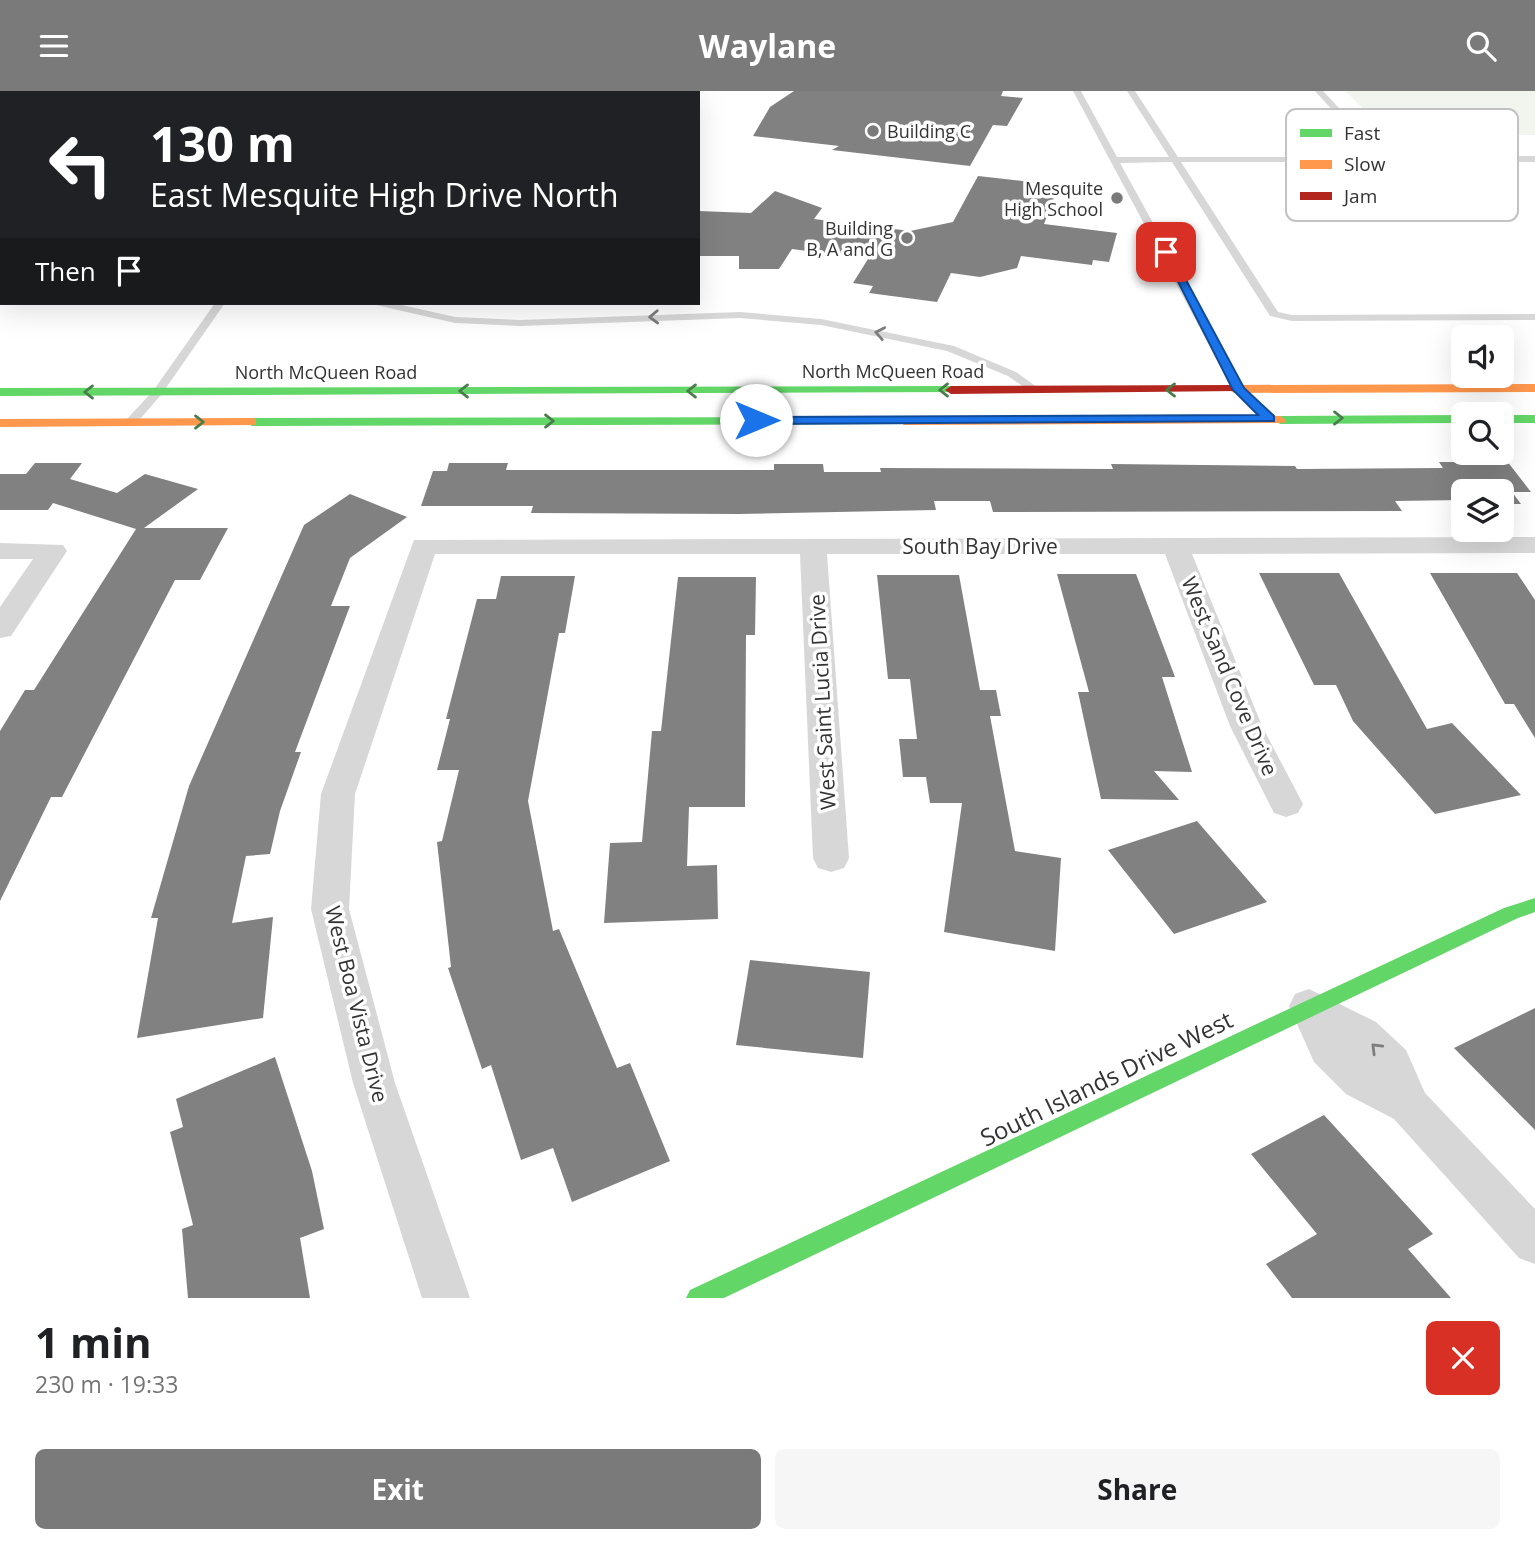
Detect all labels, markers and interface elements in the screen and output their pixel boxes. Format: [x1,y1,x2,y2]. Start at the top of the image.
text: Waylane [699,24,836,67]
icon: menu [35,27,73,65]
icon: search [1462,27,1500,65]
legend [1286,109,1518,221]
text: 130 m [150,110,295,176]
icon: left [35,119,126,210]
place label: Building C [887,119,971,143]
text: Fast [1344,120,1380,146]
marker: Building C [865,123,881,139]
text: Slow [1344,151,1386,177]
text: East Mesquite High Drive North [150,173,619,216]
place label: Mesquite High School [1004,176,1103,221]
text: Jam [1342,183,1377,209]
marker: Mesquite High School [1109,190,1125,206]
place label: Building B, A and G [806,216,893,261]
pin [1136,222,1196,282]
marker: Building B, A and G [899,230,915,246]
icon: arrive [1147,233,1185,271]
icon: arrive [110,252,148,290]
text: Then [35,253,96,289]
one-way arrow [648,310,659,325]
map controls [1451,325,1514,542]
button: sound [1451,325,1514,388]
one-way arrow [874,326,886,341]
street label: North McQueen Road [802,359,984,383]
street label: North McQueen Road [235,360,417,384]
one-way arrow [938,382,948,398]
one-way arrow [1165,382,1176,398]
one-way arrow [458,383,469,399]
one-way arrow [686,383,696,399]
position arrow [719,383,793,457]
one-way arrow [83,384,94,400]
button: search [1451,402,1514,465]
one-way arrow [1333,410,1343,426]
one-way arrow [544,413,554,429]
one-way arrow [194,414,204,430]
button: layers [1451,479,1514,542]
street label: South Bay Drive [902,532,1058,560]
street label: West Sand Cove Drive [1175,572,1285,780]
street label: West Saint Lucia Drive [802,593,842,811]
street label: West Boa Vista Drive [319,903,395,1105]
street label: South Islands Drive West [974,1002,1238,1154]
one-way arrow [1371,1043,1384,1056]
text: 1 min [35,1313,152,1370]
button: close [1426,1321,1500,1395]
text: 230 m · 19:33 [35,1368,178,1400]
button: Exit [35,1449,761,1529]
button: Share [775,1449,1500,1529]

